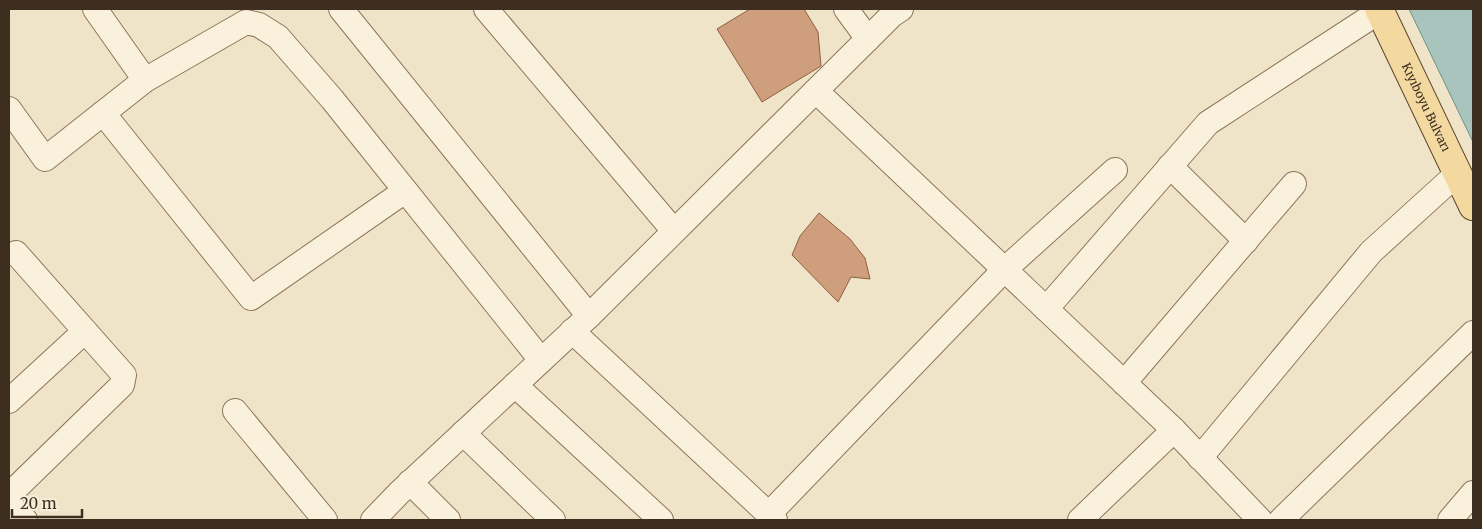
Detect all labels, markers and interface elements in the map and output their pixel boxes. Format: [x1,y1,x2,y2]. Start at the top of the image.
street label: Kıyıboyu Bulvarı [1399,60,1454,154]
scale bar [12,486,82,518]
text: 20 m [20,494,57,513]

